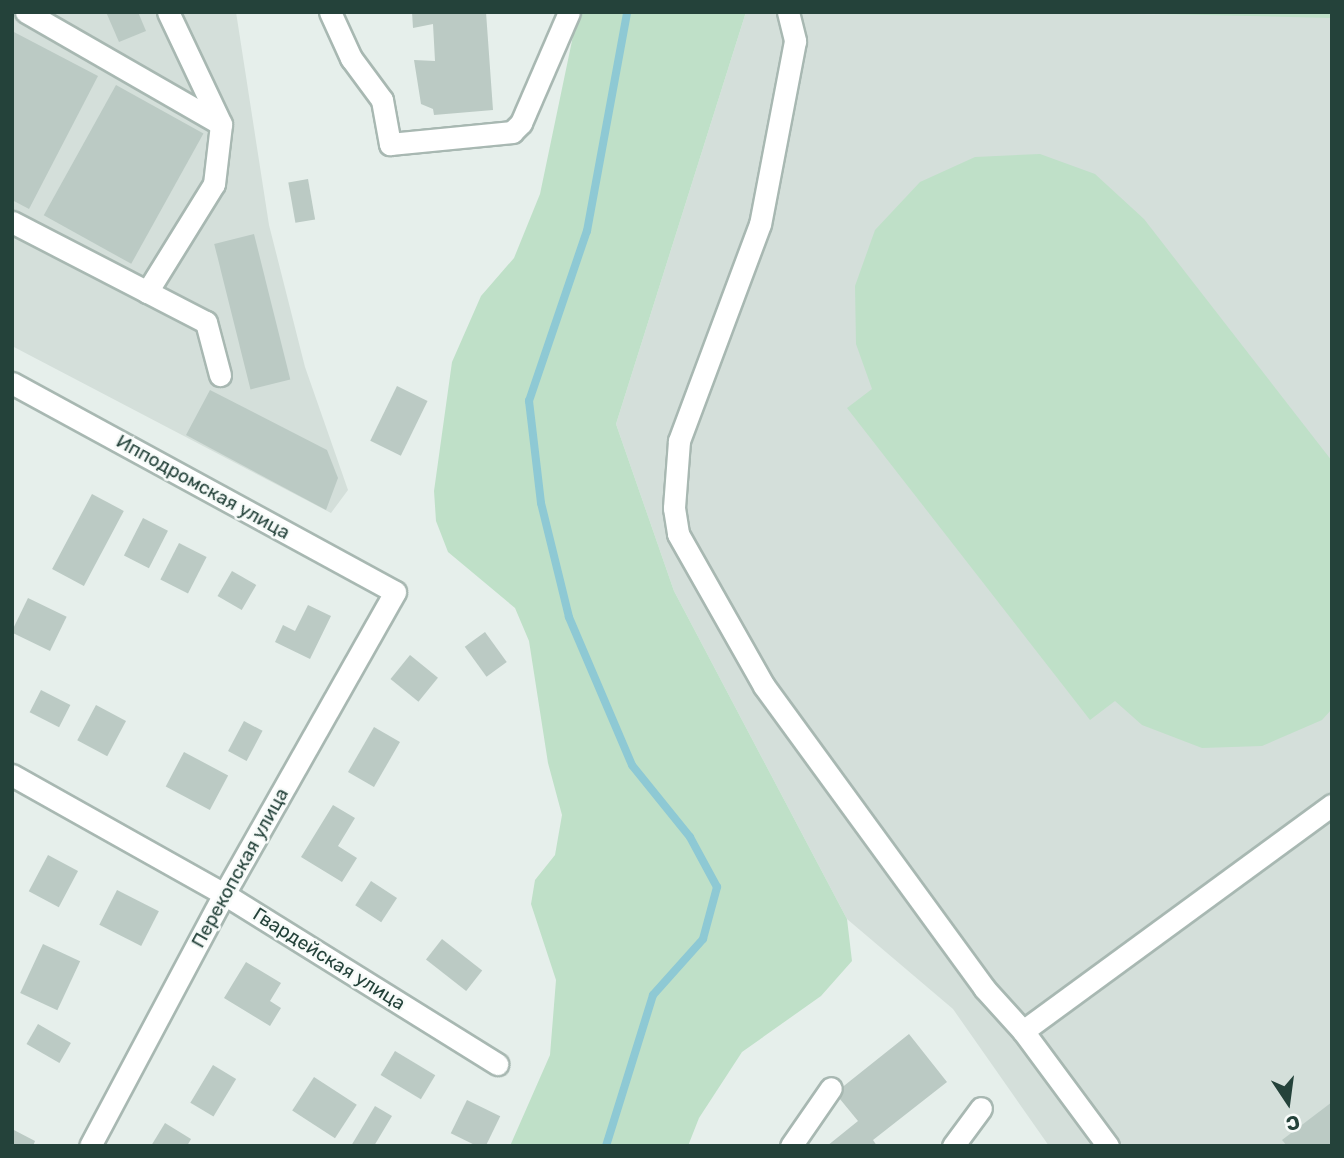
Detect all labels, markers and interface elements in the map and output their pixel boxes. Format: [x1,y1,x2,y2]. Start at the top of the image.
street label: Ипподромская улица [112,430,294,544]
street label: Перекопская улица [187,784,293,952]
street label: Гвардейская улица [249,903,409,1015]
north arrow [1253,1067,1323,1137]
text: С [1284,1110,1302,1136]

